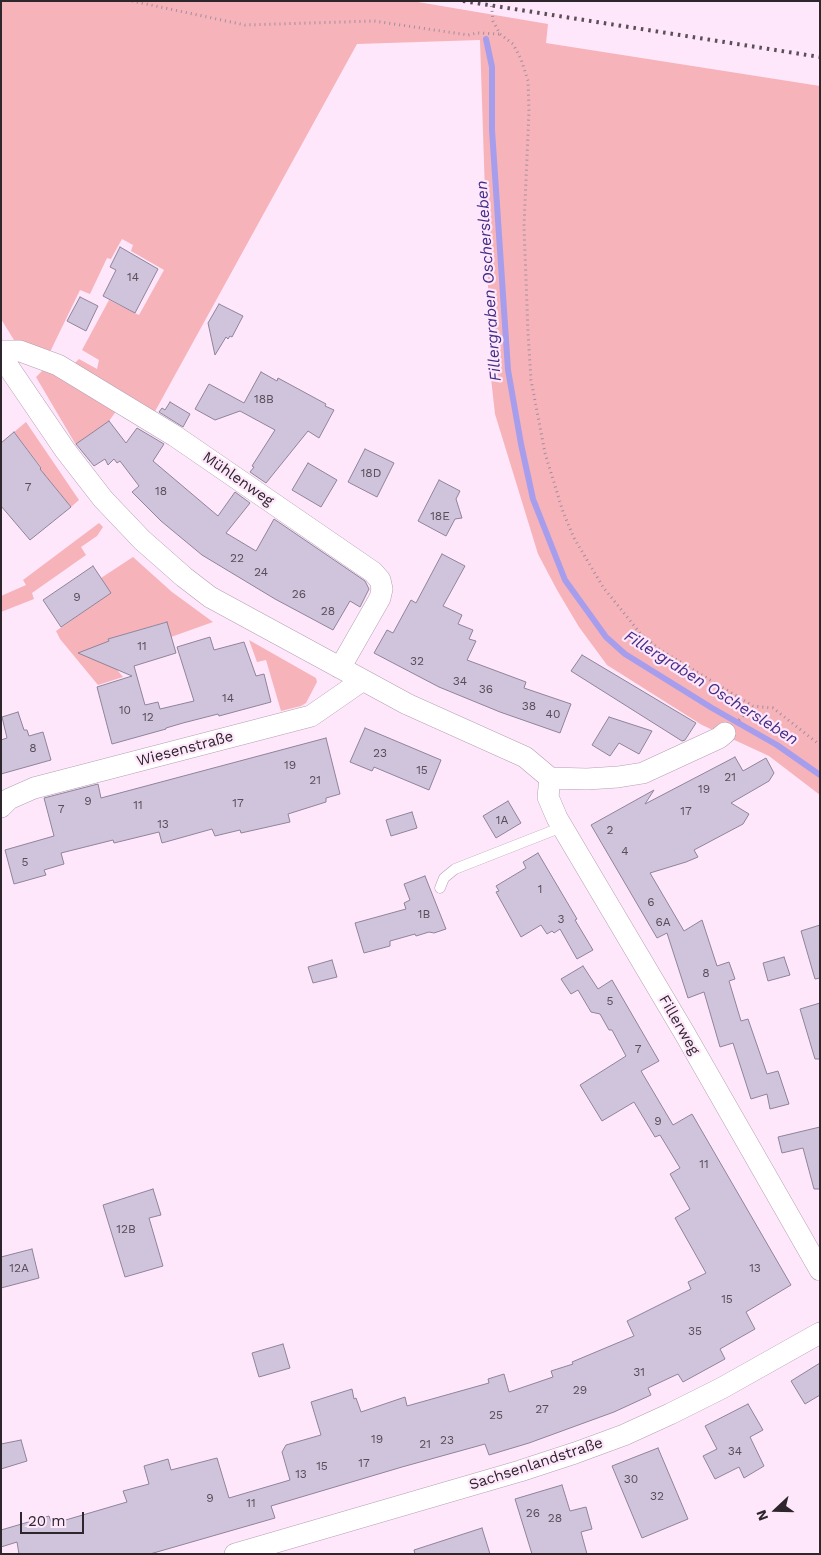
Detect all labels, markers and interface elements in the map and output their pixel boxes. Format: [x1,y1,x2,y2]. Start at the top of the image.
water label: Fillergraben Oschersleben [472,180,506,382]
house number: 14 [127,270,139,284]
house number: 18B [254,392,274,406]
street label: Mühlenweg [199,448,277,510]
house number: 18D [361,466,381,480]
house number: 7 [25,480,31,494]
house number: 18 [155,484,167,498]
house number: 18E [430,509,450,523]
house number: 22 [230,551,244,565]
house number: 24 [254,565,268,579]
house number: 26 [292,587,306,601]
house number: 9 [73,590,81,604]
house number: 28 [321,604,335,618]
water label: Fillergraben Oschersleben [621,627,801,749]
house number: 11 [137,639,147,653]
house number: 32 [410,654,424,668]
house number: 34 [453,674,467,688]
house number: 36 [479,682,493,696]
house number: 14 [222,691,234,705]
house number: 38 [522,699,536,713]
house number: 10 [119,703,131,717]
house number: 40 [546,707,560,721]
house number: 12 [142,710,154,724]
street label: Wiesenstraße [135,727,235,771]
house number: 8 [29,741,37,755]
house number: 23 [373,746,387,760]
house number: 19 [284,758,296,772]
house number: 15 [416,763,428,777]
house number: 21 [724,770,736,784]
house number: 21 [309,773,321,787]
house number: 19 [698,782,710,796]
house number: 9 [84,794,92,808]
house number: 17 [232,796,244,810]
house number: 11 [133,798,143,812]
house number: 7 [58,802,64,816]
house number: 17 [680,804,692,818]
house number: 1A [496,813,508,827]
house number: 13 [157,817,169,831]
house number: 2 [607,823,613,837]
house number: 4 [621,844,629,858]
house number: 5 [22,855,28,869]
house number: 1 [538,882,542,896]
house number: 6 [647,895,655,909]
house number: 1B [418,907,430,921]
house number: 3 [558,912,564,926]
house number: 6A [655,915,671,929]
house number: 8 [702,966,710,980]
street label: Fillerweg [655,992,703,1058]
house number: 5 [607,994,613,1008]
house number: 7 [635,1042,641,1056]
house number: 9 [654,1114,662,1128]
house number: 11 [699,1157,709,1171]
house number: 12B [116,1222,136,1236]
house number: 12A [9,1261,29,1275]
house number: 13 [749,1261,761,1275]
house number: 15 [721,1292,733,1306]
house number: 35 [688,1324,702,1338]
house number: 31 [633,1365,645,1379]
house number: 29 [573,1383,587,1397]
house number: 27 [535,1402,549,1416]
house number: 25 [489,1408,503,1422]
house number: 19 [371,1432,383,1446]
house number: 23 [440,1433,454,1447]
street label: Sachsenlandstraße [467,1434,605,1494]
house number: 21 [419,1437,431,1451]
house number: 34 [728,1444,742,1458]
house number: 17 [358,1456,370,1470]
house number: 15 [316,1459,328,1473]
house number: 13 [295,1467,307,1481]
house number: 30 [624,1472,638,1486]
north arrow [751,1485,801,1535]
house number: 32 [650,1489,664,1503]
house number: 9 [206,1491,214,1505]
house number: 11 [246,1496,256,1510]
scale bar [22,1502,86,1534]
house number: 26 [526,1506,540,1520]
text: N [753,1508,771,1523]
house number: 28 [548,1511,562,1525]
text: 20 m [28,1512,66,1530]

